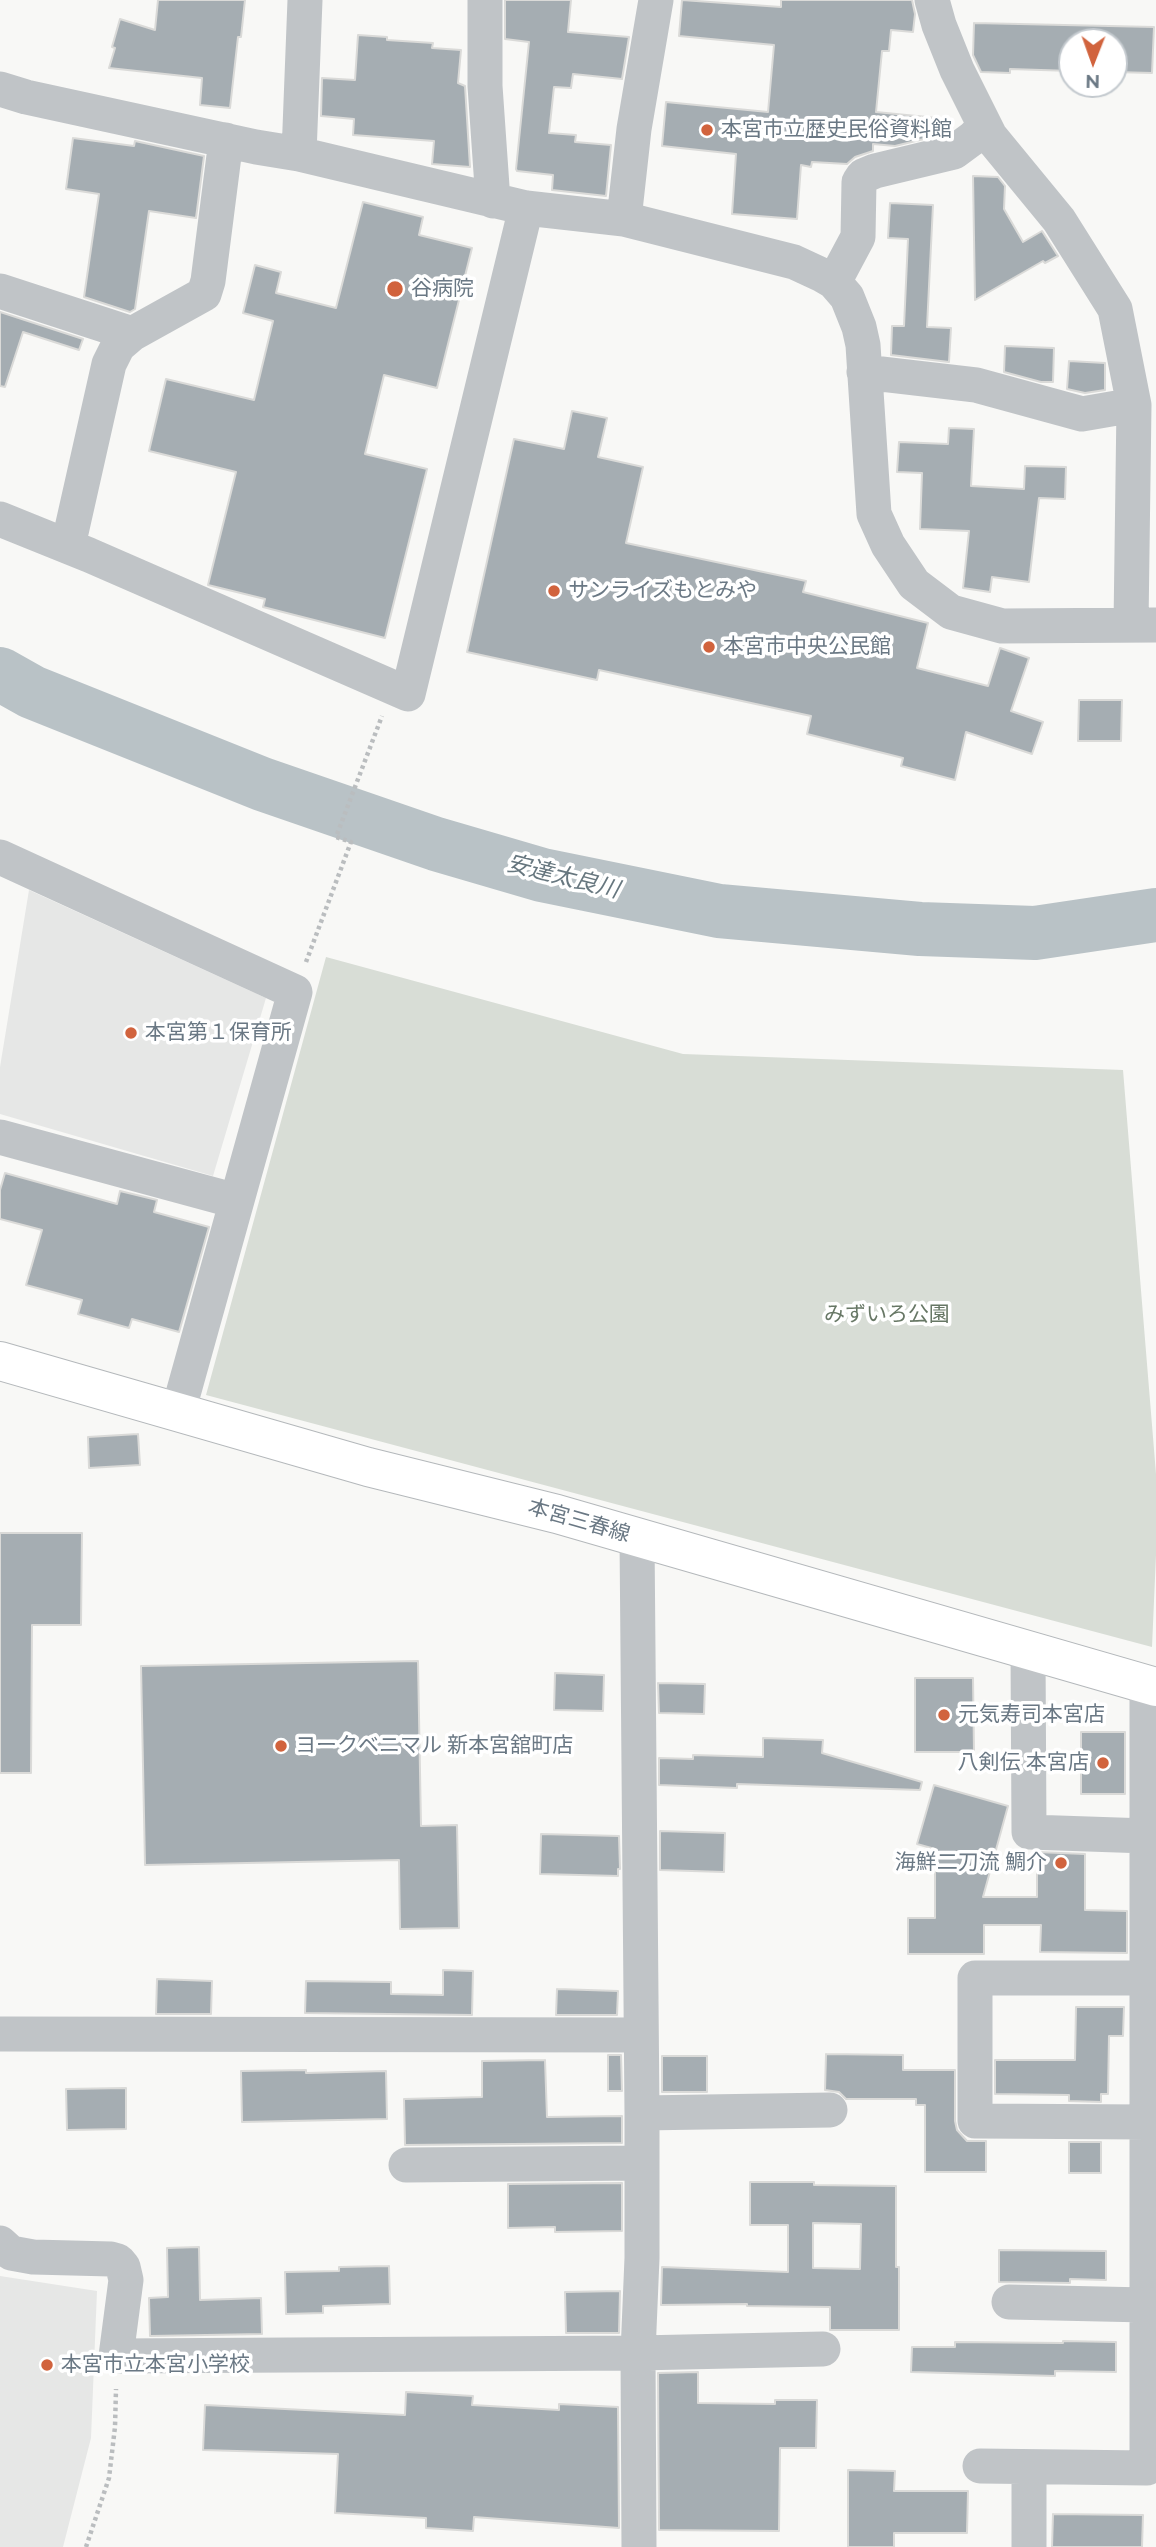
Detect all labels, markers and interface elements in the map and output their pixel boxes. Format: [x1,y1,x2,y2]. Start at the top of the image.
north arrow [1058,28,1128,98]
text: N [1085,71,1100,93]
place label: 本宮市立歴史民俗資料館 [721,117,952,143]
marker: 本宮市立歴史民俗資料館 [699,122,715,138]
place label: 谷病院 [411,276,474,302]
marker: 谷病院 [385,279,405,299]
place label: サンライズもとみや [568,578,757,604]
marker: サンライズもとみや [546,583,562,599]
place label: 本宮市中央公民館 [723,634,891,660]
marker: 本宮市中央公民館 [701,639,717,655]
water label: 安達太良川 [504,850,622,904]
place label: 本宮第１保育所 [145,1020,292,1046]
marker: 本宮第１保育所 [123,1025,139,1041]
park label: みずいろ公園 [824,1302,950,1328]
street label: 本宮三春線 [525,1494,633,1548]
place label: 元気寿司本宮店 [958,1702,1105,1728]
marker: 元気寿司本宮店 [936,1707,952,1723]
place label: ヨークベニマル 新本宮舘町店 [295,1733,573,1759]
marker: ヨークベニマル 新本宮舘町店 [273,1738,289,1754]
place label: 八剣伝 本宮店 [958,1750,1089,1776]
marker: 八剣伝 本宮店 [1095,1755,1111,1771]
place label: 海鮮二刀流 鯛介 [895,1850,1047,1876]
marker: 海鮮二刀流 鯛介 [1053,1855,1069,1871]
place label: 本宮市立本宮小学校 [61,2352,250,2378]
marker: 本宮市立本宮小学校 [39,2357,55,2373]

